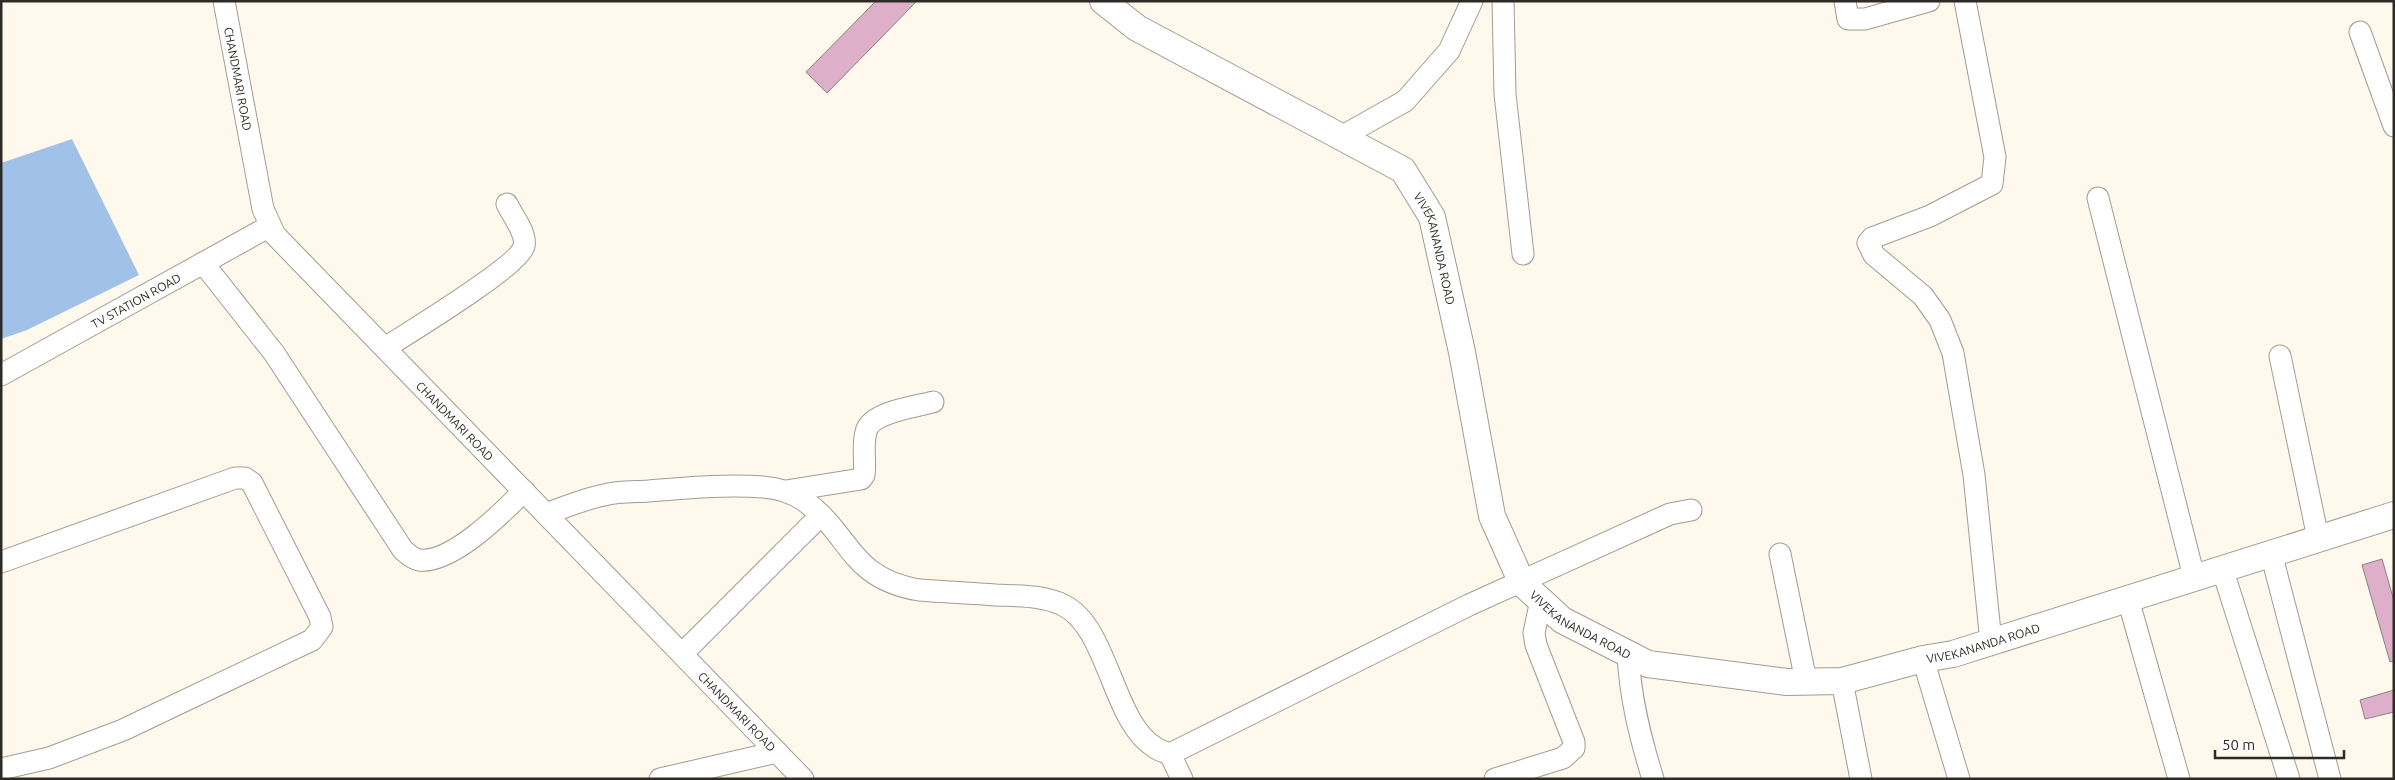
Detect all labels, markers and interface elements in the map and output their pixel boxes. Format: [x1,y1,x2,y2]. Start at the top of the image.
street label: CHANDMARI ROAD [222,26,255,132]
street label: VIVEKANANDA ROAD [1412,190,1458,306]
street label: TV STATION ROAD [89,270,183,330]
street label: CHANDMARI ROAD [414,378,496,463]
street label: VIVEKANANDA ROAD [1528,588,1633,661]
street label: VIVEKANANDA ROAD [1925,621,2041,665]
street label: CHANDMARI ROAD [696,669,779,754]
scale bar [2215,728,2344,760]
text: 50 m [2222,736,2255,753]

